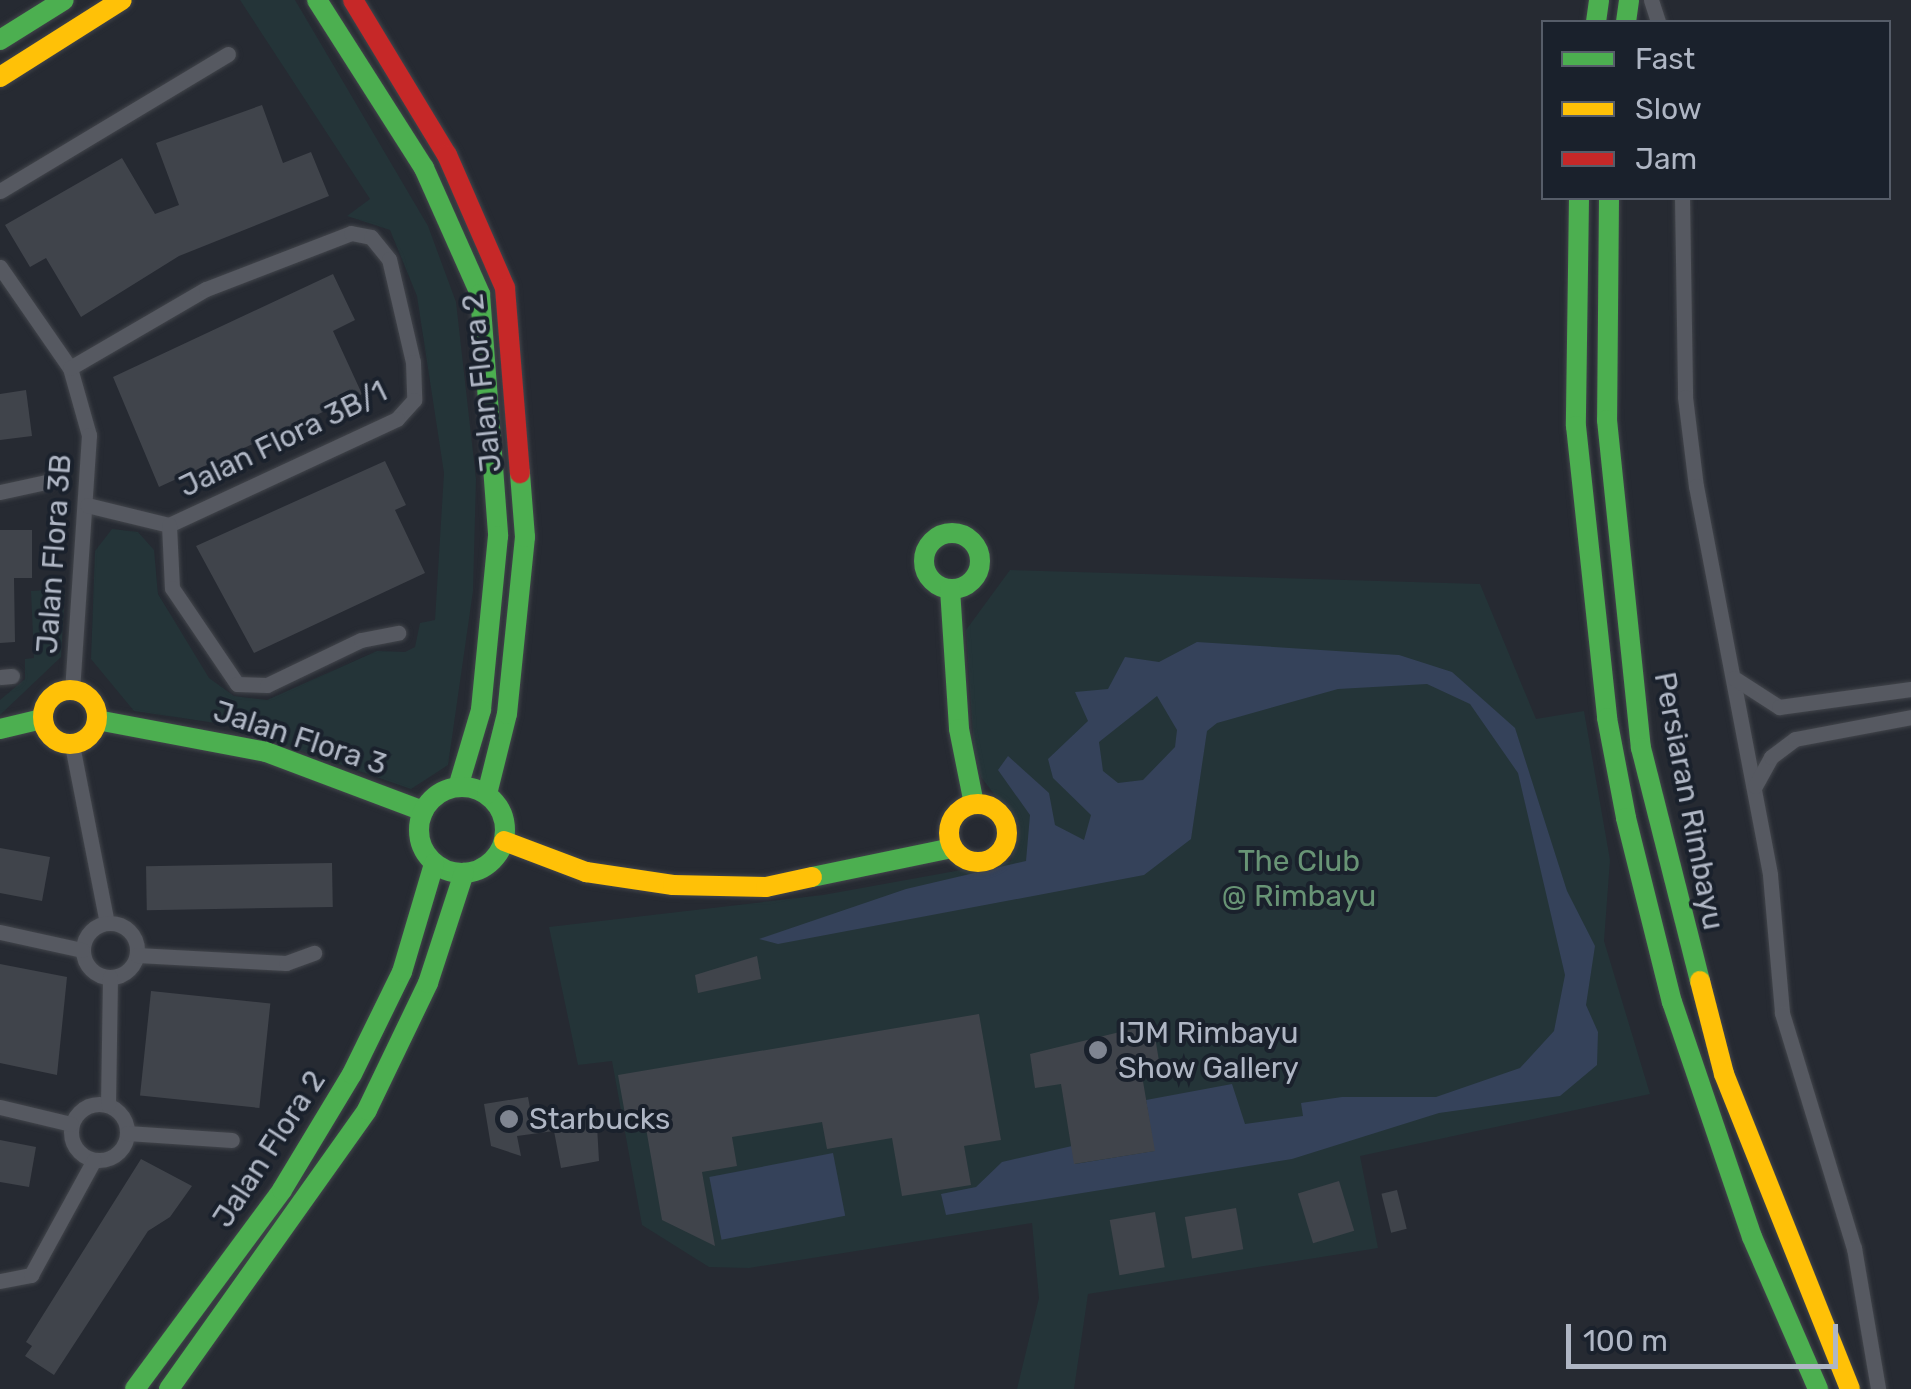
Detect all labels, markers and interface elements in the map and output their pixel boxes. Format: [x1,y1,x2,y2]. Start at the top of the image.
legend [1541,20,1891,200]
text: Fast [1635,41,1695,77]
text: Slow [1635,91,1702,127]
text: Jam [1635,141,1697,177]
street label: Jalan Flora 2 [455,292,509,474]
street label: Jalan Flora 3B/1 [173,373,393,505]
street label: Jalan Flora 3B [29,453,79,655]
street label: Persiaran Rimbayu [1646,669,1732,933]
street label: Jalan Flora 3 [209,693,391,783]
park label: The Club @ Rimbayu [1222,843,1376,914]
place label: IJM Rimbayu Show Gallery [1118,1015,1299,1086]
marker: IJM Rimbayu Show Gallery [1087,1039,1109,1061]
street label: Jalan Flora 2 [205,1064,333,1234]
place label: Starbucks [529,1101,670,1137]
marker: Starbucks [498,1108,520,1130]
scale bar [1571,1304,1844,1366]
text: 100 m [1583,1323,1668,1359]

